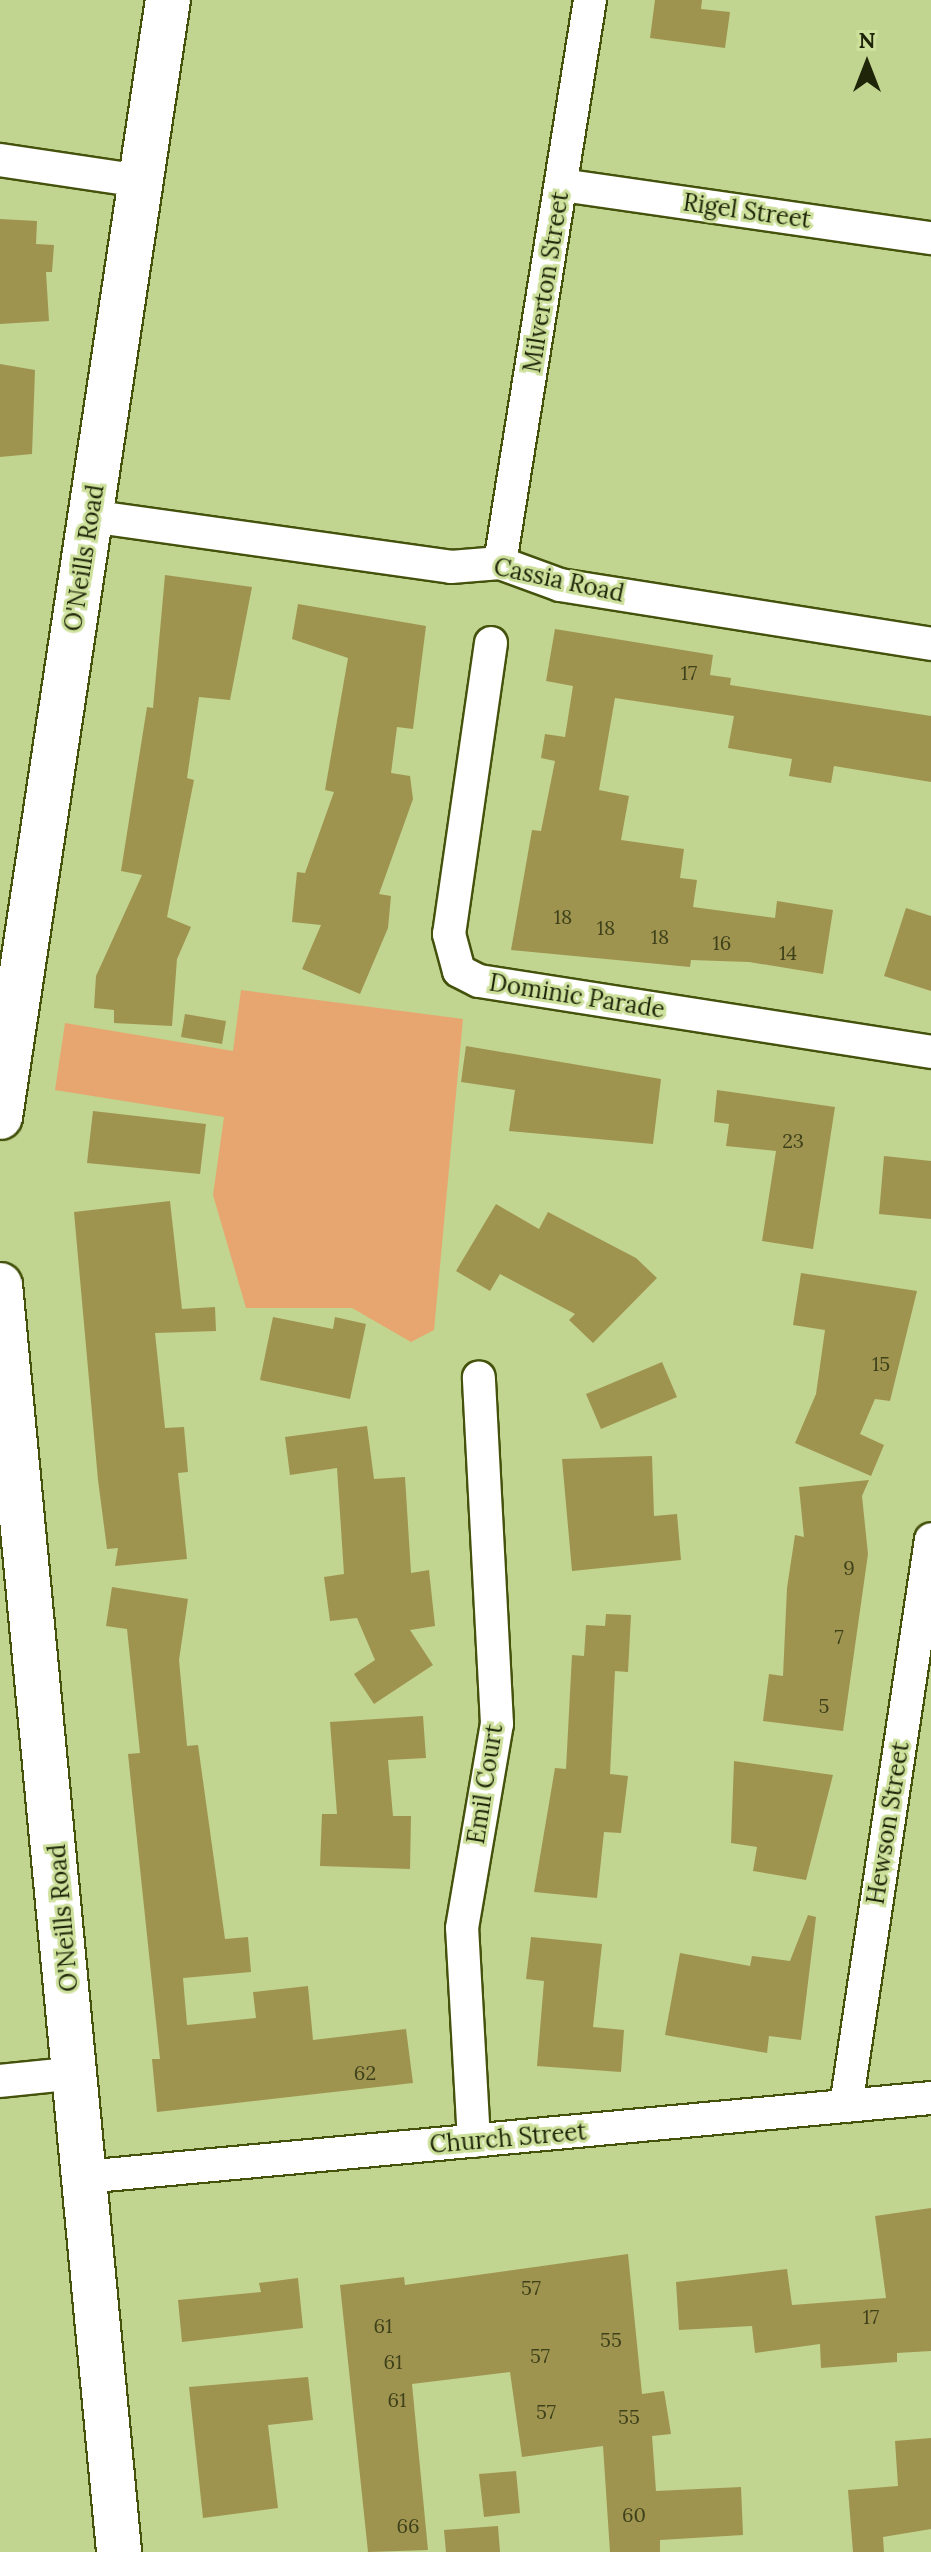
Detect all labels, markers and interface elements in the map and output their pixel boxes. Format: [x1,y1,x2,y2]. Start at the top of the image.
north arrow [827,24,907,104]
text: N [858,26,876,54]
street label: Rigel Street [681,188,813,234]
street label: Milverton Street [517,189,575,375]
street label: O'Neills Road [58,483,110,633]
street label: Cassia Road [491,552,627,608]
house number: 17 [681,660,697,684]
house number: 18 [554,904,572,928]
house number: 18 [597,915,615,939]
house number: 18 [651,924,669,948]
house number: 16 [713,930,731,954]
house number: 14 [779,940,797,964]
street label: Dominic Parade [487,968,667,1024]
house number: 23 [782,1128,804,1152]
house number: 15 [872,1351,890,1375]
house number: 9 [843,1555,855,1579]
house number: 7 [834,1624,844,1648]
house number: 5 [819,1693,829,1717]
street label: Emil Court [461,1722,509,1846]
street label: Hewson Street [861,1740,915,1906]
street label: O'Neills Road [42,1843,84,1993]
house number: 62 [354,2060,376,2084]
street label: Church Street [428,2117,588,2159]
house number: 57 [521,2275,541,2299]
house number: 17 [863,2304,879,2328]
house number: 61 [374,2313,392,2337]
house number: 55 [600,2327,622,2351]
house number: 57 [530,2343,550,2367]
house number: 61 [384,2349,402,2373]
house number: 61 [388,2387,406,2411]
house number: 57 [536,2399,556,2423]
house number: 55 [618,2404,640,2428]
house number: 60 [622,2502,646,2526]
house number: 66 [396,2513,420,2537]

